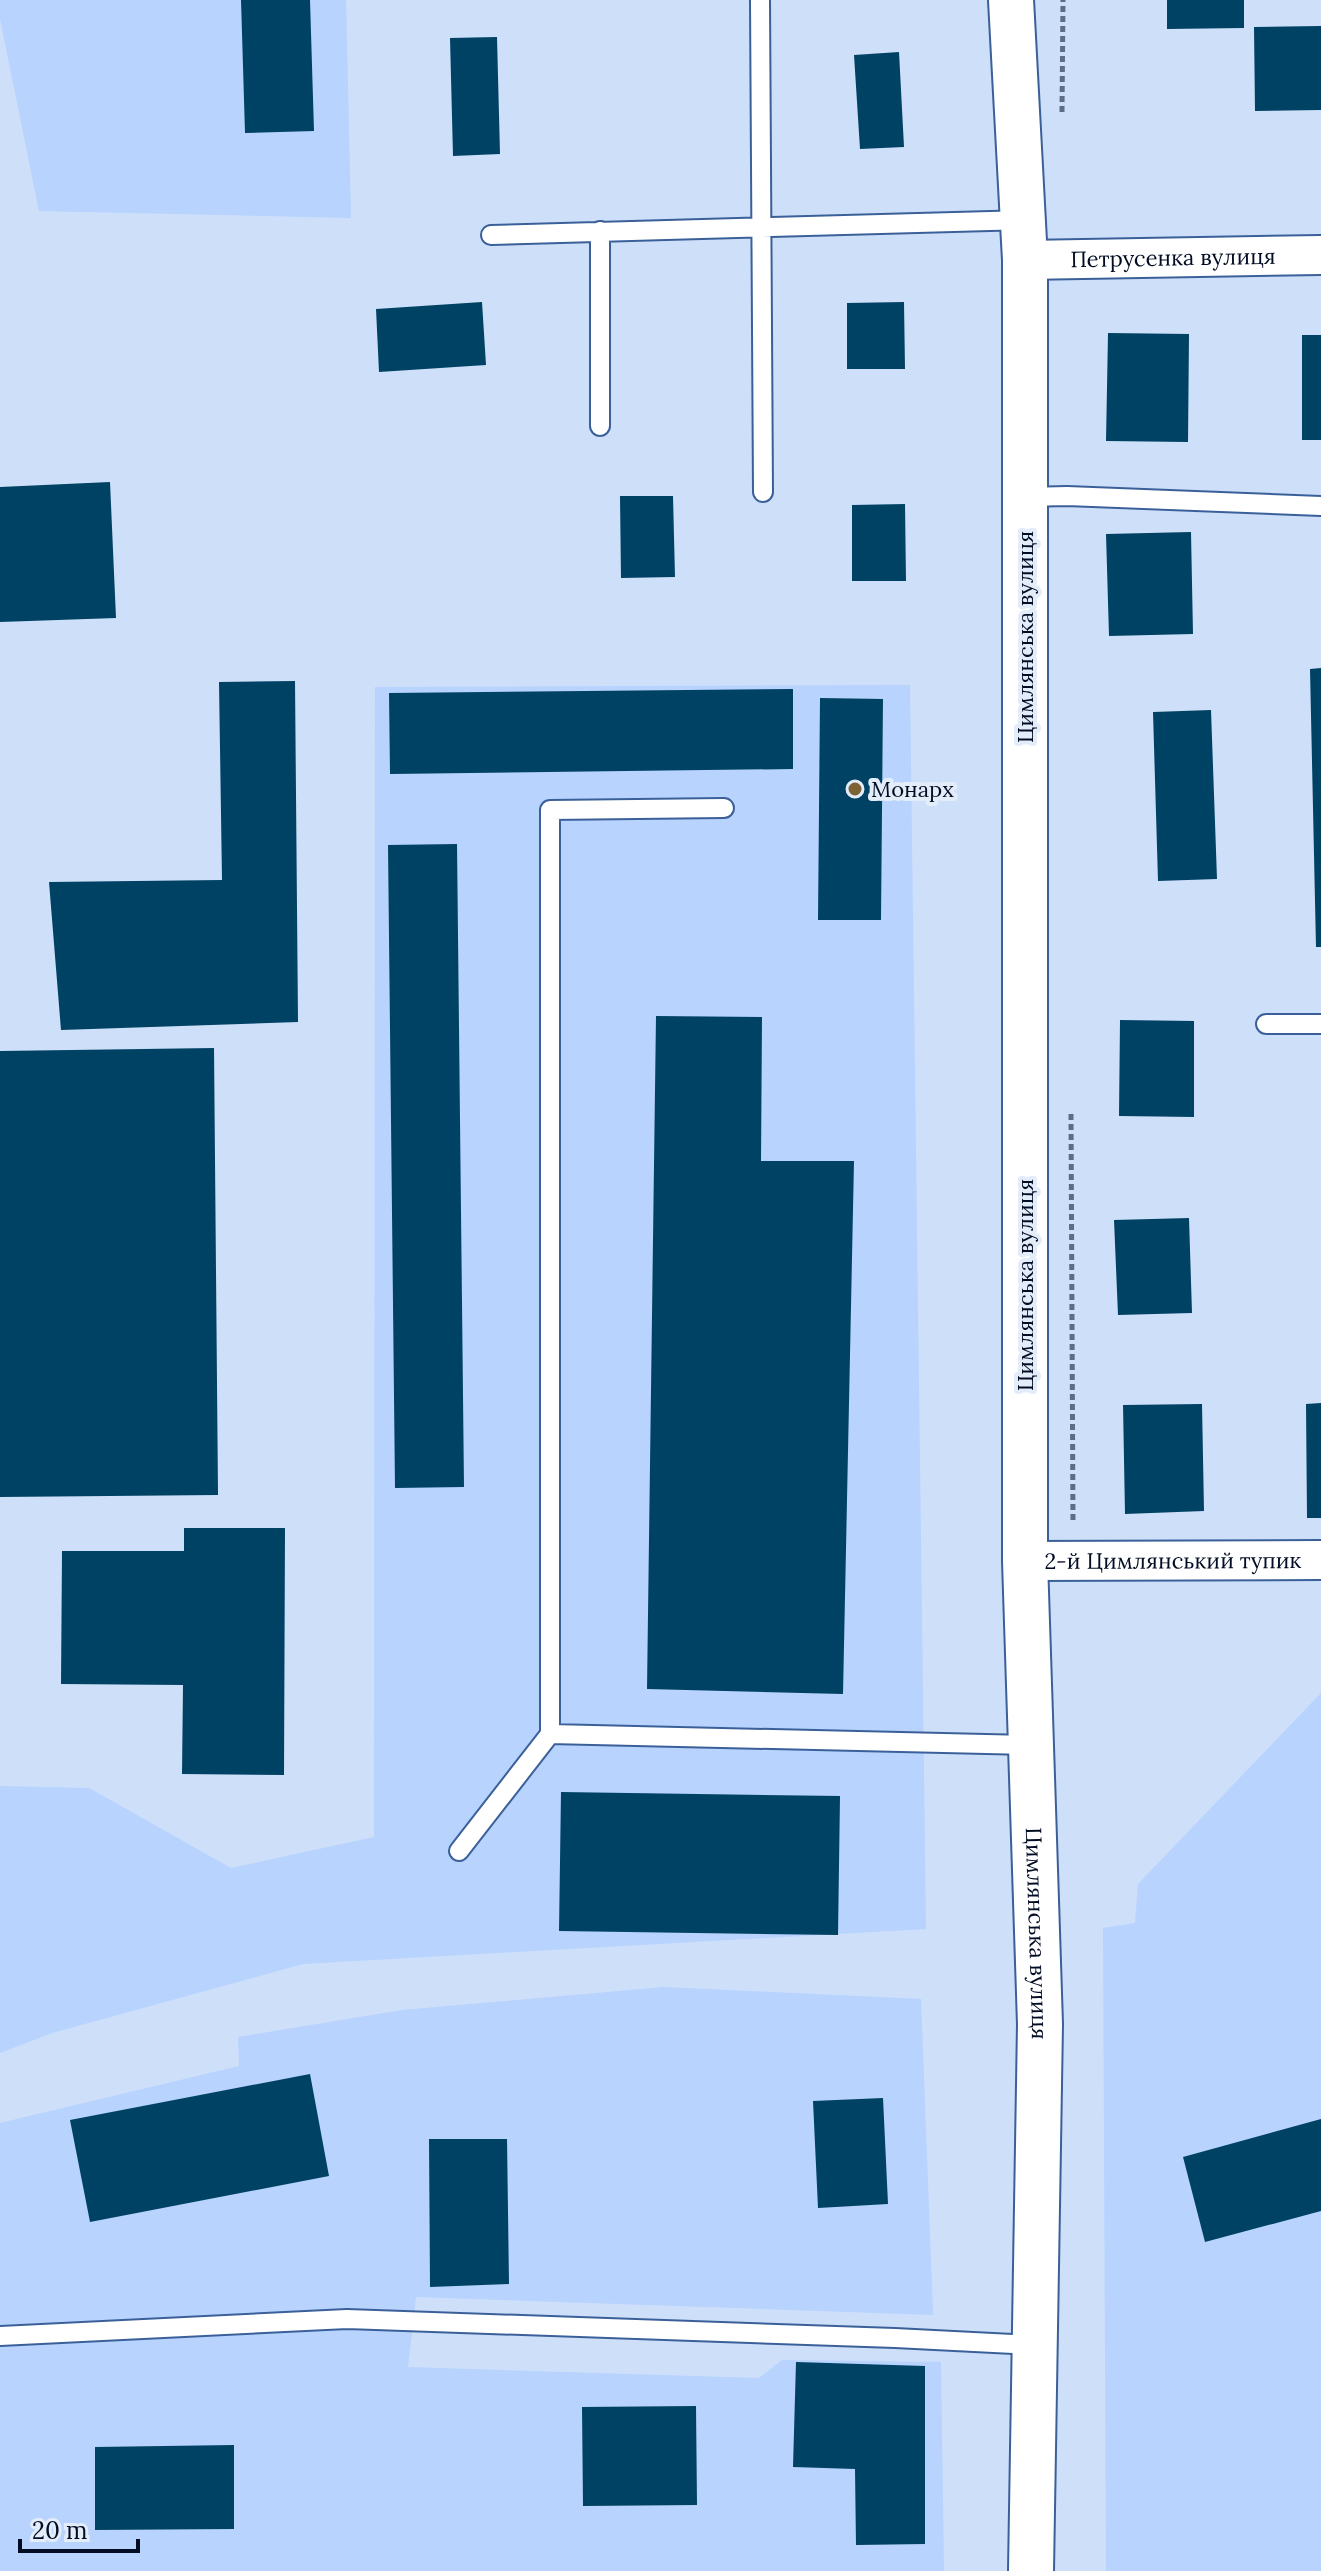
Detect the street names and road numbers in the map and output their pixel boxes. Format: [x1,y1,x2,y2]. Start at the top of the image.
street label: Петрусенка вулиця [1070,242,1276,273]
street label: Цимлянська вулиця [1011,531,1039,743]
street label: Цимлянська вулиця [1011,1179,1039,1391]
street label: 2-й Цимлянський тупик [1045,1546,1302,1575]
street label: Цимлянська вулиця [1020,1827,1054,2040]

